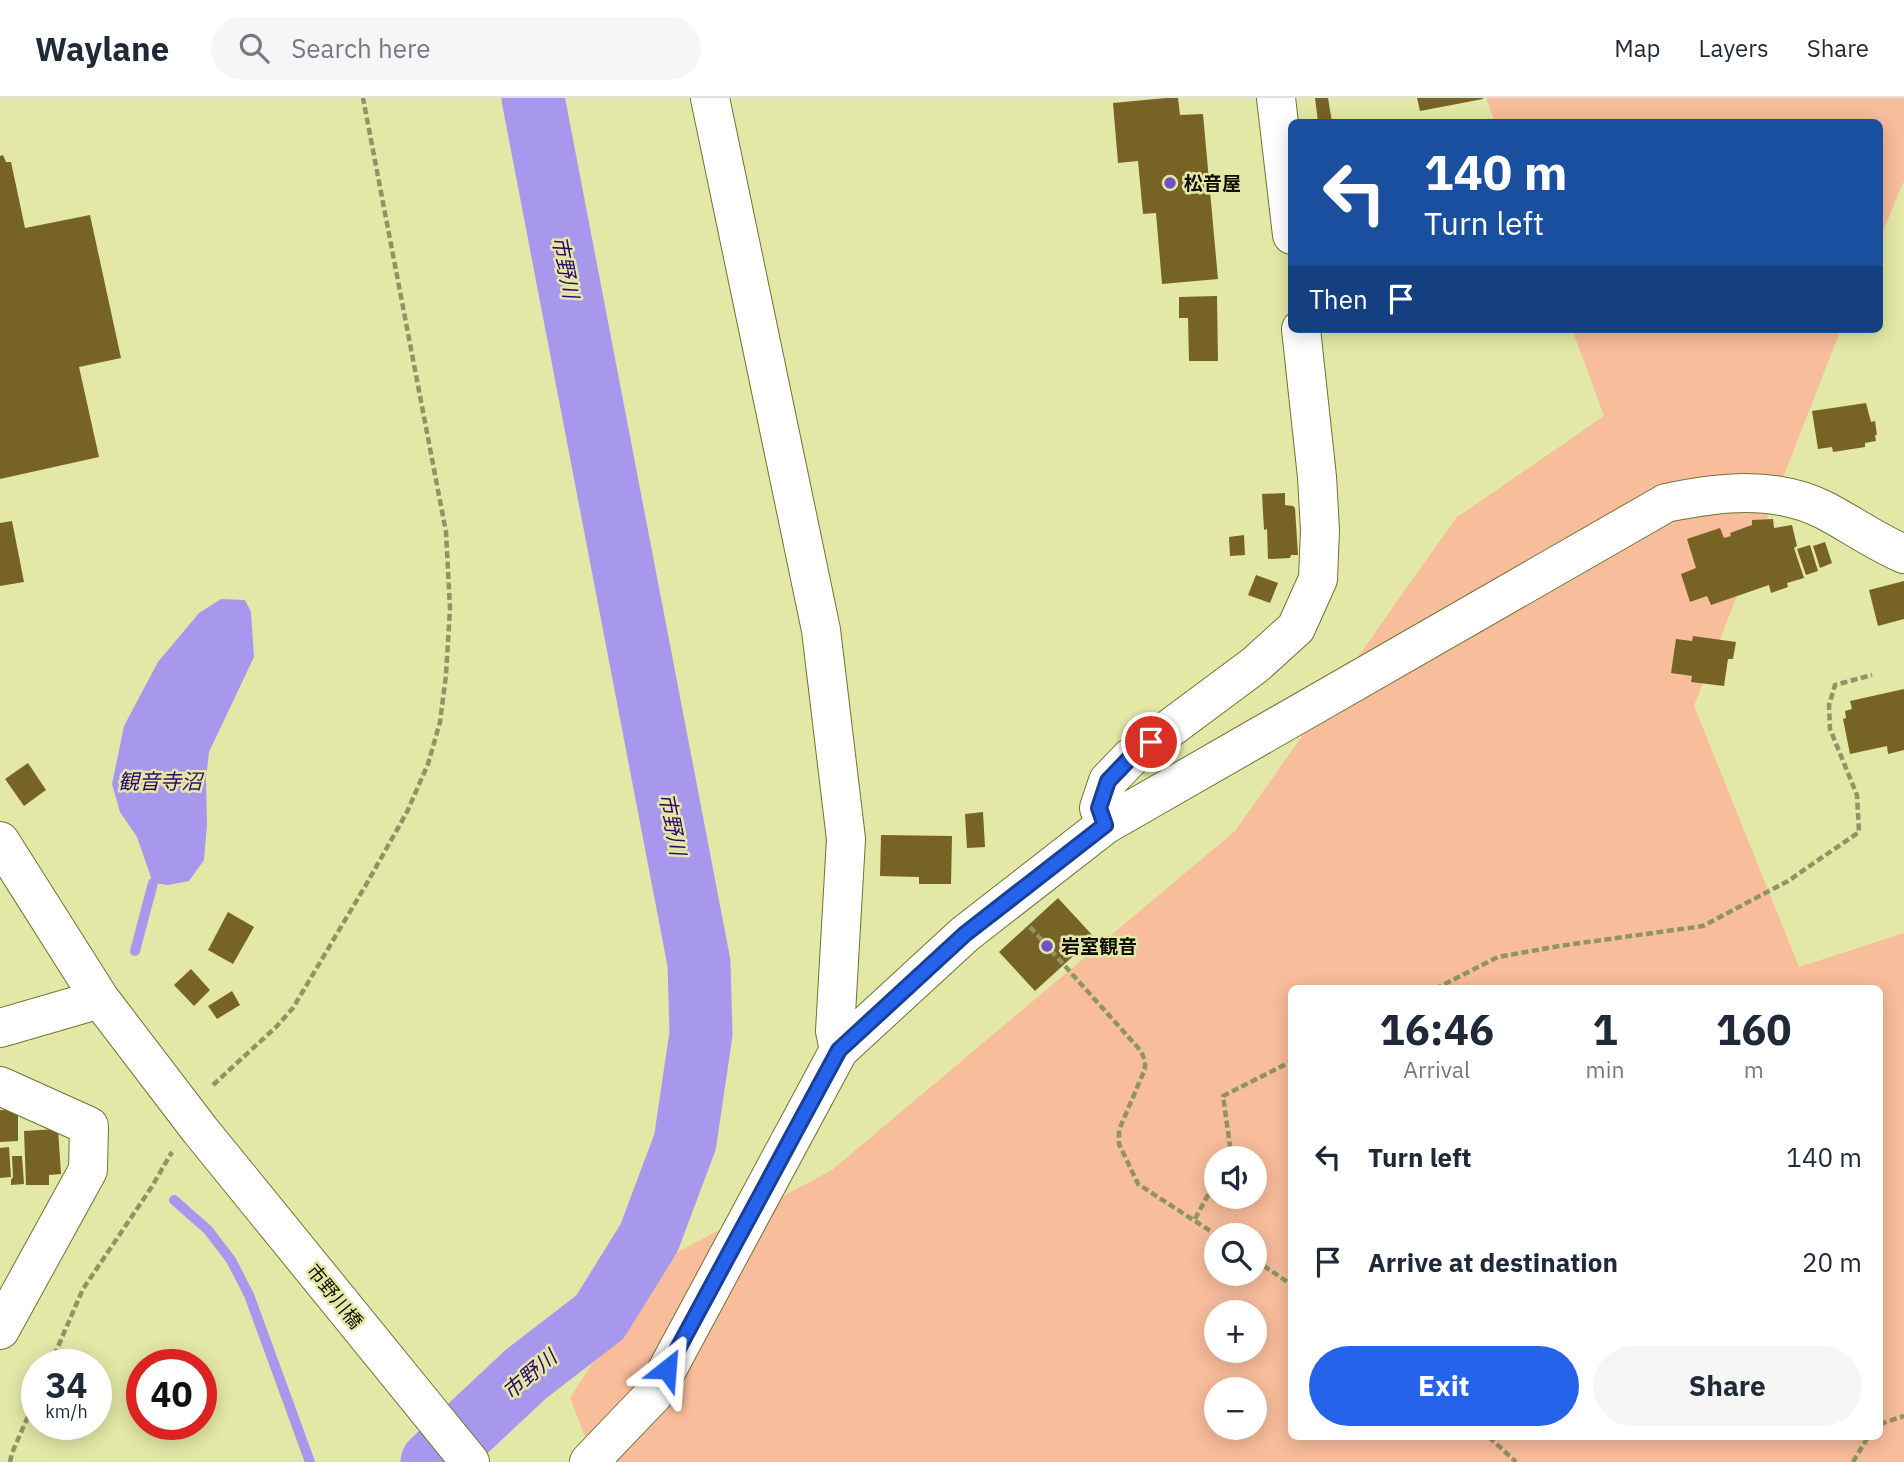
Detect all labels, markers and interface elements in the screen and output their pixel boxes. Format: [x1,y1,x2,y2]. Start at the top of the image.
search box [211,17,701,80]
text: Waylane [35,27,169,70]
icon: search [235,29,273,67]
text: Search here [291,31,431,65]
text: Map [1614,32,1661,64]
text: Layers [1699,32,1769,64]
text: Share [1807,32,1869,64]
text: 140 m [1424,140,1568,203]
icon: left [1309,147,1400,238]
place label: 松音屋 [1184,171,1241,195]
marker: 松音屋 [1162,175,1178,191]
text: Turn left [1424,202,1544,244]
water label: 市野川 [546,233,586,303]
icon: arrive [1382,280,1420,318]
text: Then [1309,282,1368,316]
pin [1121,712,1181,772]
icon: arrive [1132,723,1170,761]
water label: 観音寺沼 [118,767,205,795]
water label: 市野川 [653,790,693,860]
place label: 岩室観音 [1061,934,1137,958]
marker: 岩室観音 [1039,938,1055,954]
text: 16:46 [1379,1002,1494,1057]
text: 1 [1592,1002,1618,1057]
text: 160 [1716,1002,1792,1057]
text: Arrival [1403,1054,1470,1084]
text: min [1586,1054,1624,1084]
text: m [1744,1054,1764,1084]
icon: left [1309,1138,1347,1176]
text: Turn left [1368,1140,1471,1174]
text: 140 m [1786,1140,1862,1174]
map controls [1204,1146,1267,1440]
button: sound [1204,1146,1267,1209]
button: search [1204,1223,1267,1286]
icon: arrive [1309,1243,1347,1281]
text: Arrive at destination [1368,1245,1618,1279]
text: 20 m [1802,1245,1862,1279]
street label: 市野川橋 [302,1259,368,1333]
button: + [1204,1300,1267,1363]
position arrow [630,1332,704,1406]
water label: 市野川 [496,1342,564,1405]
button: Exit [1309,1346,1579,1426]
button: Share [1593,1346,1862,1426]
speed limit sign: 40 [126,1349,217,1440]
text: 34 [45,1362,88,1408]
button: − [1204,1377,1267,1440]
text: km/h [45,1400,88,1423]

